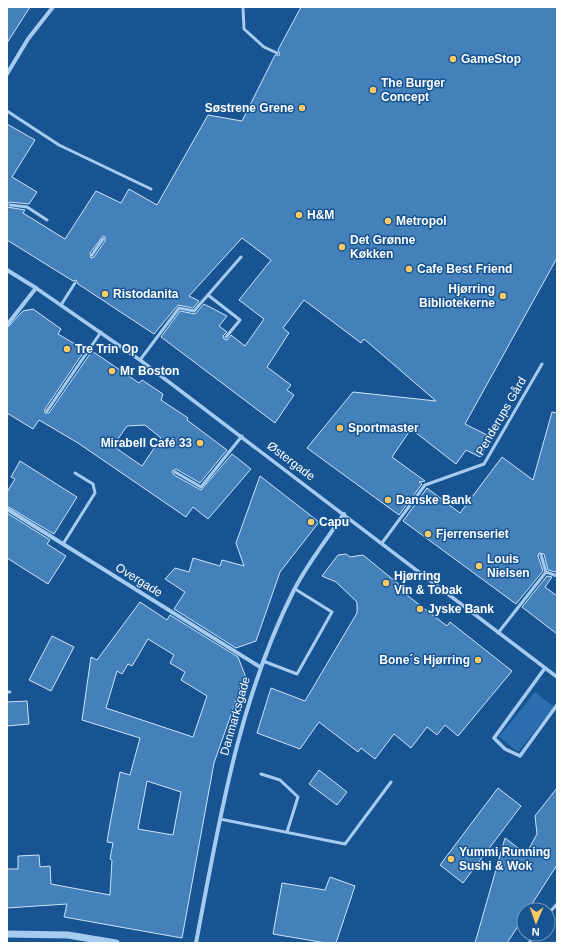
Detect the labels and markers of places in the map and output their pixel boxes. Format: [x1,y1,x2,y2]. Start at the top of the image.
place label: GameStop [461,52,521,66]
marker: GameStop [448,54,458,64]
place label: The Burger Concept [381,76,445,104]
marker: The Burger Concept [368,85,378,95]
place label: Søstrene Grene [205,101,294,115]
marker: Søstrene Grene [297,103,307,113]
place label: H&M [307,208,334,222]
marker: H&M [294,210,304,220]
place label: Metropol [396,214,447,228]
marker: Metropol [383,216,393,226]
place label: Det Grønne Køkken [350,233,416,261]
marker: Det Grønne Køkken [337,242,347,252]
place label: Cafe Best Friend [417,262,512,276]
marker: Cafe Best Friend [404,264,414,274]
place label: Hjørring Bibliotekerne [419,282,495,310]
place label: Ristodanita [113,287,179,301]
marker: Ristodanita [100,289,110,299]
marker: Hjørring Bibliotekerne [498,291,508,301]
place label: Tre Trin Op [75,342,138,356]
marker: Tre Trin Op [62,344,72,354]
place label: Mr Boston [120,364,179,378]
marker: Mr Boston [107,366,117,376]
place label: Sportmaster [348,421,419,435]
marker: Sportmaster [335,423,345,433]
place label: Mirabell Café 33 [101,436,192,450]
marker: Mirabell Café 33 [195,438,205,448]
place label: Danske Bank [396,493,472,507]
marker: Danske Bank [383,495,393,505]
place label: Capu [319,515,349,529]
marker: Capu [306,517,316,527]
place label: Fjerrenseriet [436,527,509,541]
marker: Fjerrenseriet [423,529,433,539]
place label: Louis Nielsen [487,552,530,580]
marker: Louis Nielsen [474,561,484,571]
place label: Hjørring Vin & Tobak [394,569,463,597]
marker: Hjørring Vin & Tobak [381,578,391,588]
place label: Jyske Bank [428,602,494,616]
marker: Jyske Bank [415,604,425,614]
place label: Bone´s Hjørring [379,653,470,667]
marker: Bone´s Hjørring [473,655,483,665]
place label: Yummi Running Sushi & Wok [459,845,550,873]
marker: Yummi Running Sushi & Wok [446,854,456,864]

